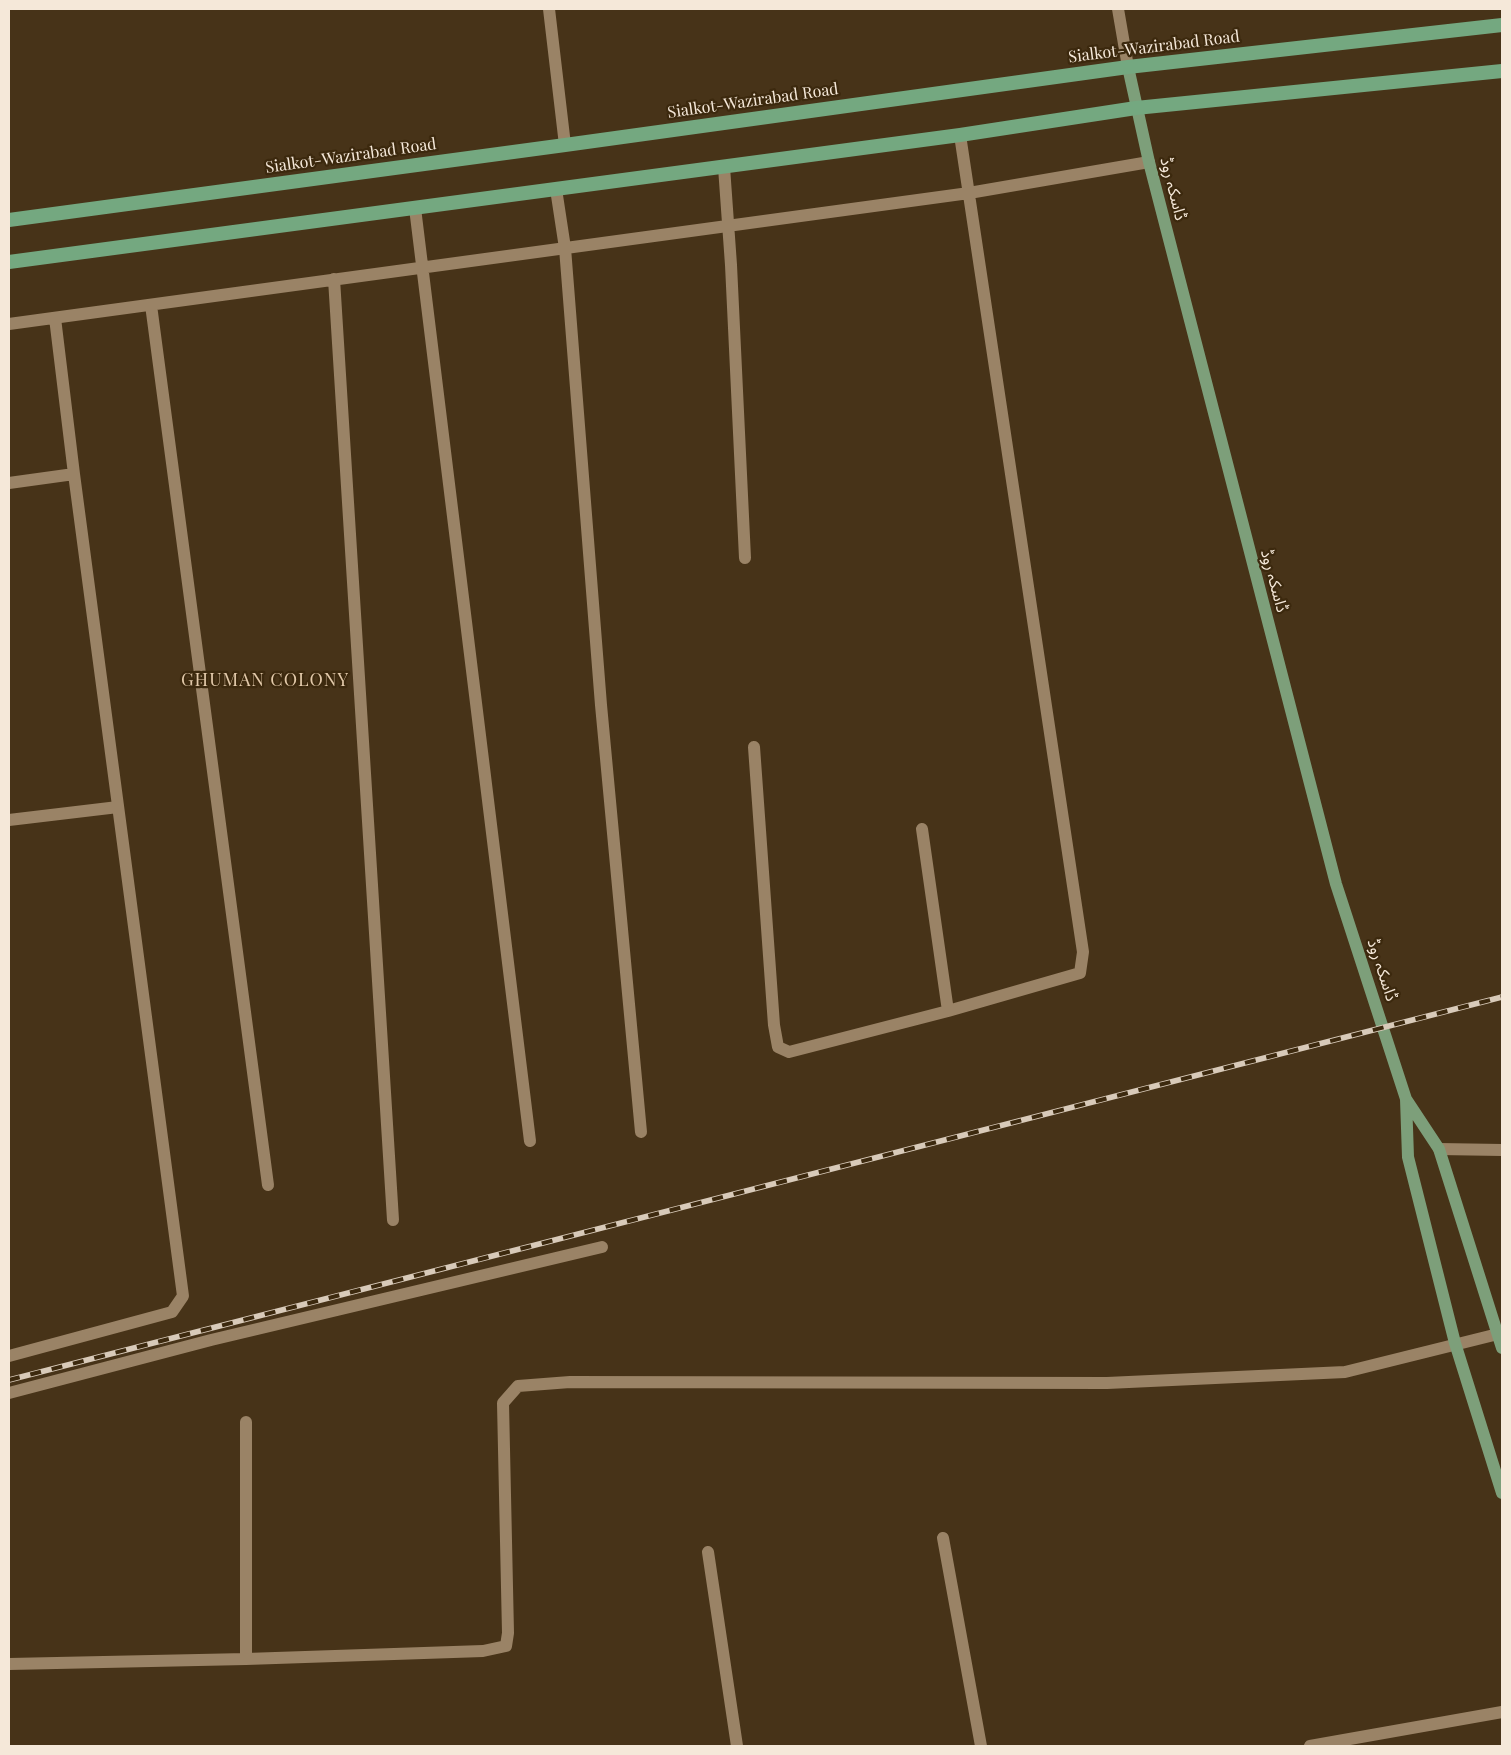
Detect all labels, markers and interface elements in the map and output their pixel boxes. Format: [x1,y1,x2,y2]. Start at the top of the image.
street label: Sialkot-Wazirabad Road [1067,27,1241,67]
street label: Sialkot-Wazirabad Road [666,80,840,122]
street label: Sialkot-Wazirabad Road [264,135,438,177]
street label: ڈاسکہ روڈ [1156,155,1190,223]
street label: ڈاسکہ روڈ [1256,547,1292,615]
district label: GHUMAN COLONY [179,669,351,691]
street label: ڈاسکہ روڈ [1363,936,1401,1004]

